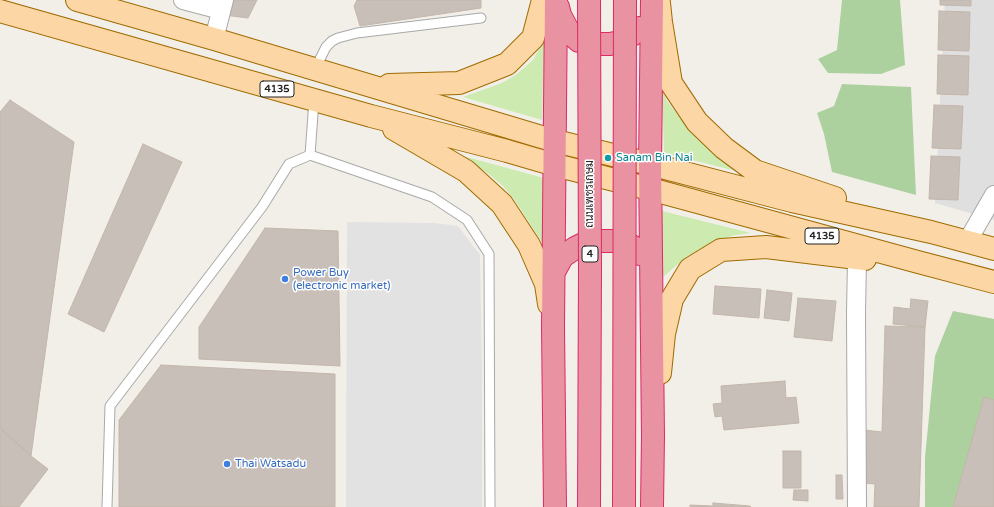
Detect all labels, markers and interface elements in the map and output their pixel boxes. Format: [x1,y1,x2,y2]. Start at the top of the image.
road number: 4135 [260,81,294,97]
place label: Sanam Bin Nai [616,151,692,165]
marker: Sanam Bin Nai [603,153,613,163]
street label: ถนนเพชรเกษม [583,160,597,228]
road number: 4135 [805,228,839,244]
road number: 4 [582,246,598,262]
place label: Power Buy (electronic market) [293,266,390,292]
marker: Power Buy (electronic market) [280,274,290,284]
place label: Thai Watsadu [235,457,306,471]
marker: Thai Watsadu [222,459,232,469]

